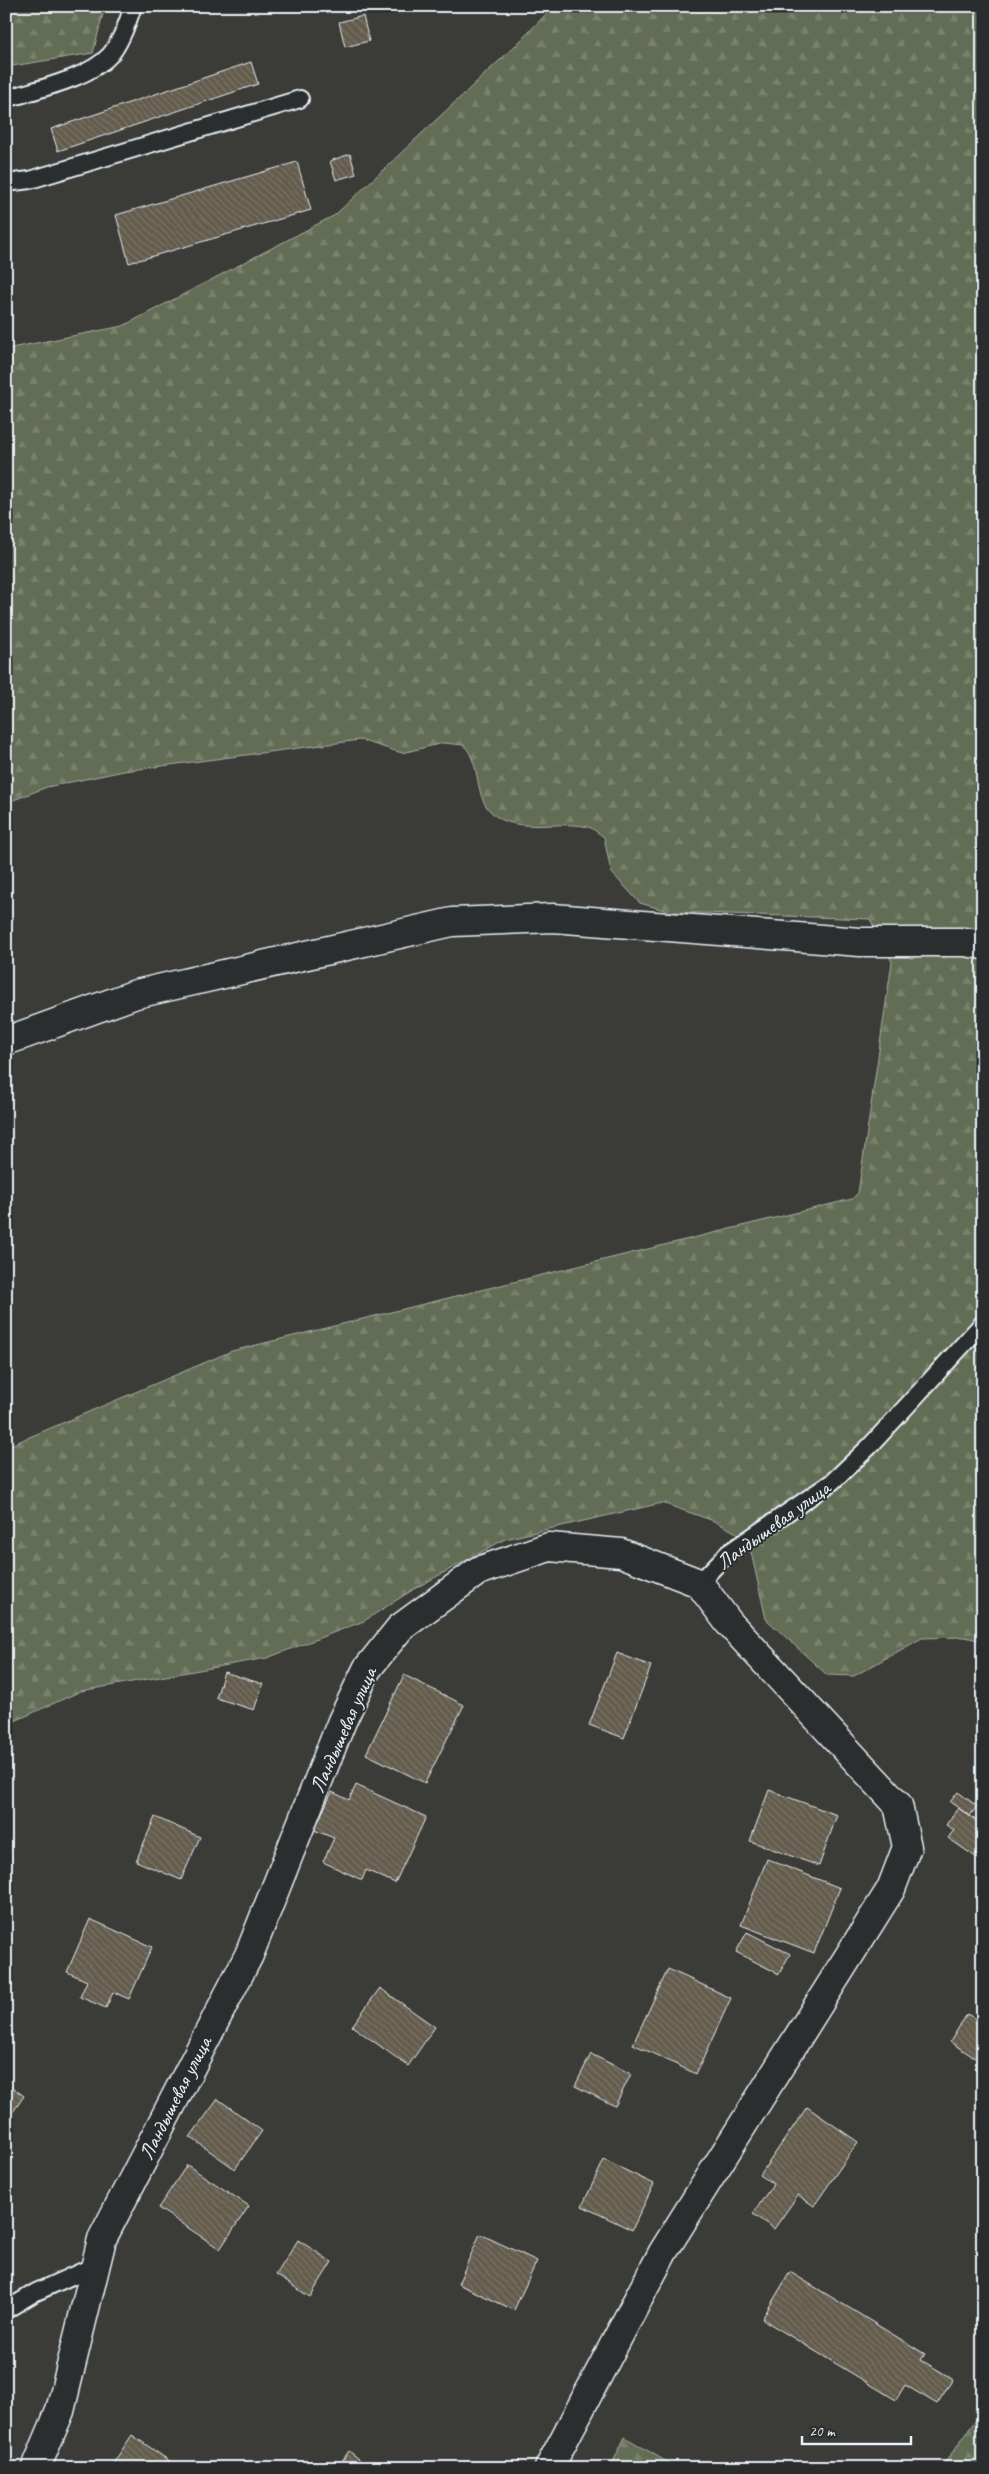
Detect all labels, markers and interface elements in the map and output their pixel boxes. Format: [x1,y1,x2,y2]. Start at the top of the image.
street label: Ландышевая улица [711,1474,837,1575]
street label: Ландышевая улица [304,1661,383,1797]
street label: Ландышевая улица [133,2030,218,2164]
scale bar [802,2414,910,2446]
text: 20 m [809,2422,836,2441]

